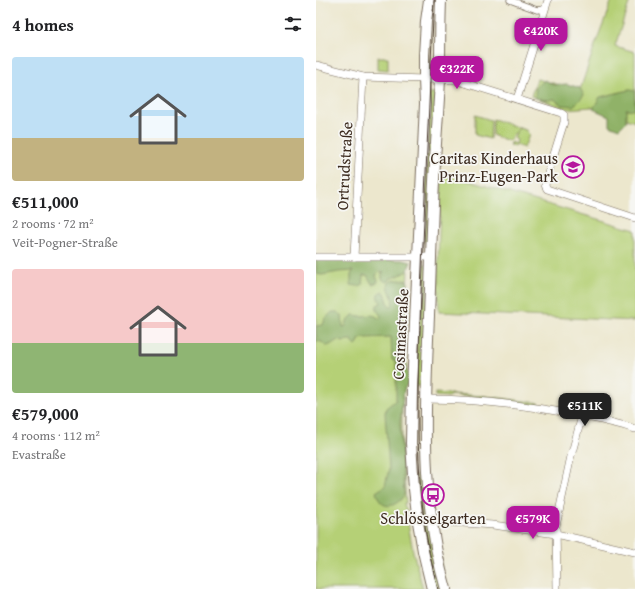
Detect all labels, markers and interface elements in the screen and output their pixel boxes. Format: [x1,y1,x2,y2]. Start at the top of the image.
text: 4 homes [12,12,74,37]
icon: filters [282,13,304,35]
pin: €420K [513,18,569,52]
text: €420K [523,21,559,40]
pin: €322K [429,56,485,90]
text: €322K [439,59,475,78]
icon: home [122,83,194,155]
street label: Ortrudstraße [330,121,358,211]
place label: Caritas Kinderhaus Prinz-Eugen-Park [430,146,559,188]
school or university icon: Caritas Kinderhaus Prinz-Eugen-Park [560,154,586,180]
text: €511,000 [12,189,78,214]
text: 2 rooms · 72 m² [12,214,94,233]
text: Veit-Pogner-Straße [12,233,118,252]
street label: Cosimastraße [386,288,414,380]
icon: home [122,295,194,367]
pin: €511K [557,393,613,427]
text: €511K [567,396,603,415]
text: €579,000 [12,401,78,426]
text: 4 rooms · 112 m² [12,426,100,445]
text: Evastraße [12,445,66,464]
bus stop icon: Schlösselgarten [420,482,446,508]
place label: Schlösselgarten [380,506,486,530]
pin: €579K [505,506,561,540]
text: €579K [515,509,551,528]

